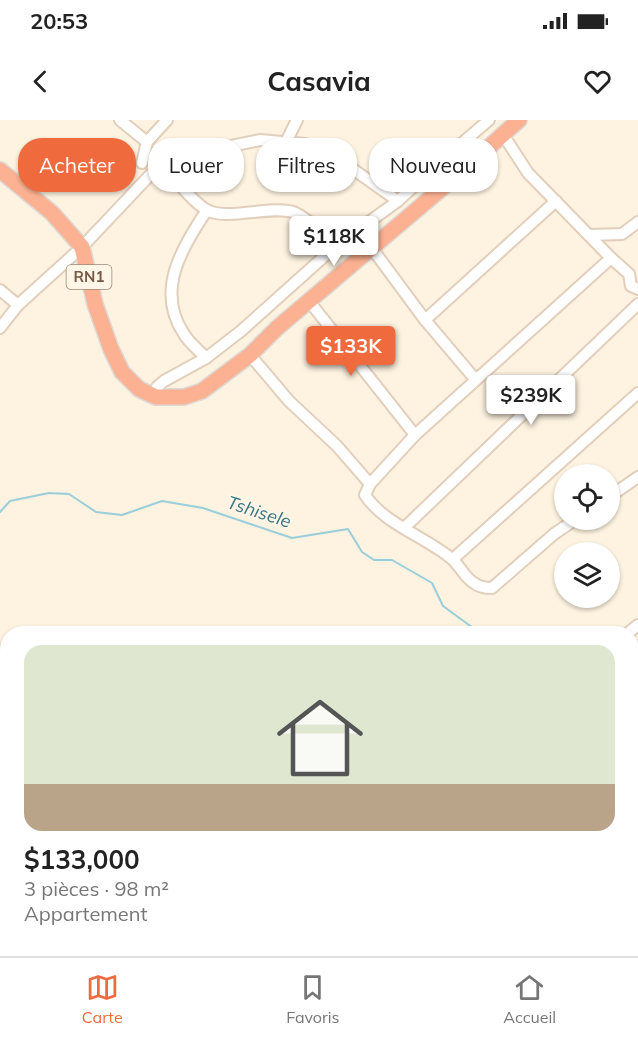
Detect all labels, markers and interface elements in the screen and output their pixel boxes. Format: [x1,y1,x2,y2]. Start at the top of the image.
text: 20:53 [30,7,88,35]
text: Casavia [267,64,371,98]
icon: back [24,65,57,98]
icon: heart [581,65,614,98]
chip: Acheter [18,138,136,192]
chip: Louer [148,138,244,192]
chip: Filtres [256,138,357,192]
chip: Nouveau [369,138,498,192]
pin: $118K [292,216,376,267]
text: $118K [303,223,365,248]
road number: RN1 [66,265,112,289]
pin: $133K [309,326,393,377]
text: $133K [320,333,382,358]
pin: $239K [489,375,573,426]
text: $239K [500,382,562,407]
map controls [554,464,620,608]
button: locate [554,464,620,530]
water label: Tshisele [224,490,294,533]
button: layers [554,542,620,608]
icon: home [266,684,374,792]
text: $133,000 [24,843,140,876]
text: 3 pièces · 98 m² [24,876,169,901]
text: Appartement [24,901,147,926]
tab: Carte [82,971,123,1027]
tab: Favoris [286,971,340,1027]
tab: Accueil [503,971,556,1027]

